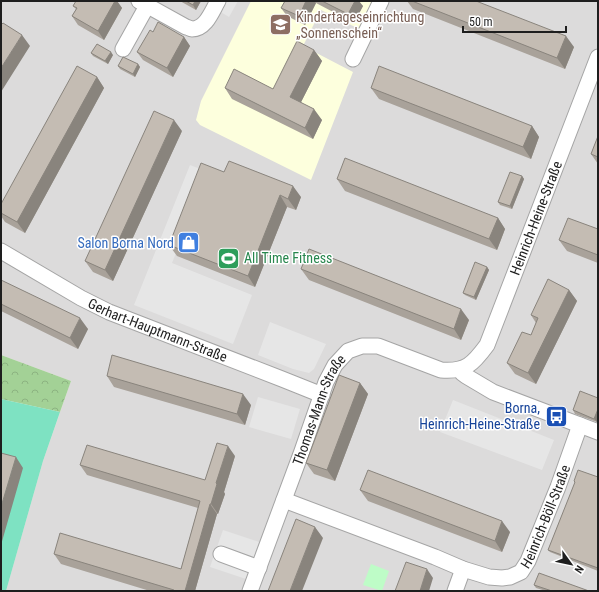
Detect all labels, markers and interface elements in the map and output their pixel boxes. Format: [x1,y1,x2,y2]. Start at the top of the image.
scale bar [463,8,566,34]
place label: Kindertageseinrichtung „Sonnenschein“ [296,9,424,41]
school or university icon: Kindertageseinrichtung „Sonnenschein“ [267,12,293,38]
text: 50 m [469,15,493,29]
street label: Heinrich-Heine-Straße [507,158,565,277]
shop icon: Salon Borna Nord [176,230,202,256]
place label: Salon Borna Nord [77,235,174,251]
sports icon: All Time Fitness [215,245,241,271]
place label: All Time Fitness [244,250,332,266]
street label: Gerhart-Hauptmann-Straße [85,295,230,365]
street label: Thomas-Mann-Straße [289,351,349,468]
place label: Borna, Heinrich-Heine-Straße [419,400,540,432]
bus stop icon: Borna, Heinrich-Heine-Straße [543,403,569,429]
street label: Heinrich-Böll-Straße [517,462,573,571]
north arrow [551,544,591,584]
text: N [572,563,586,576]

